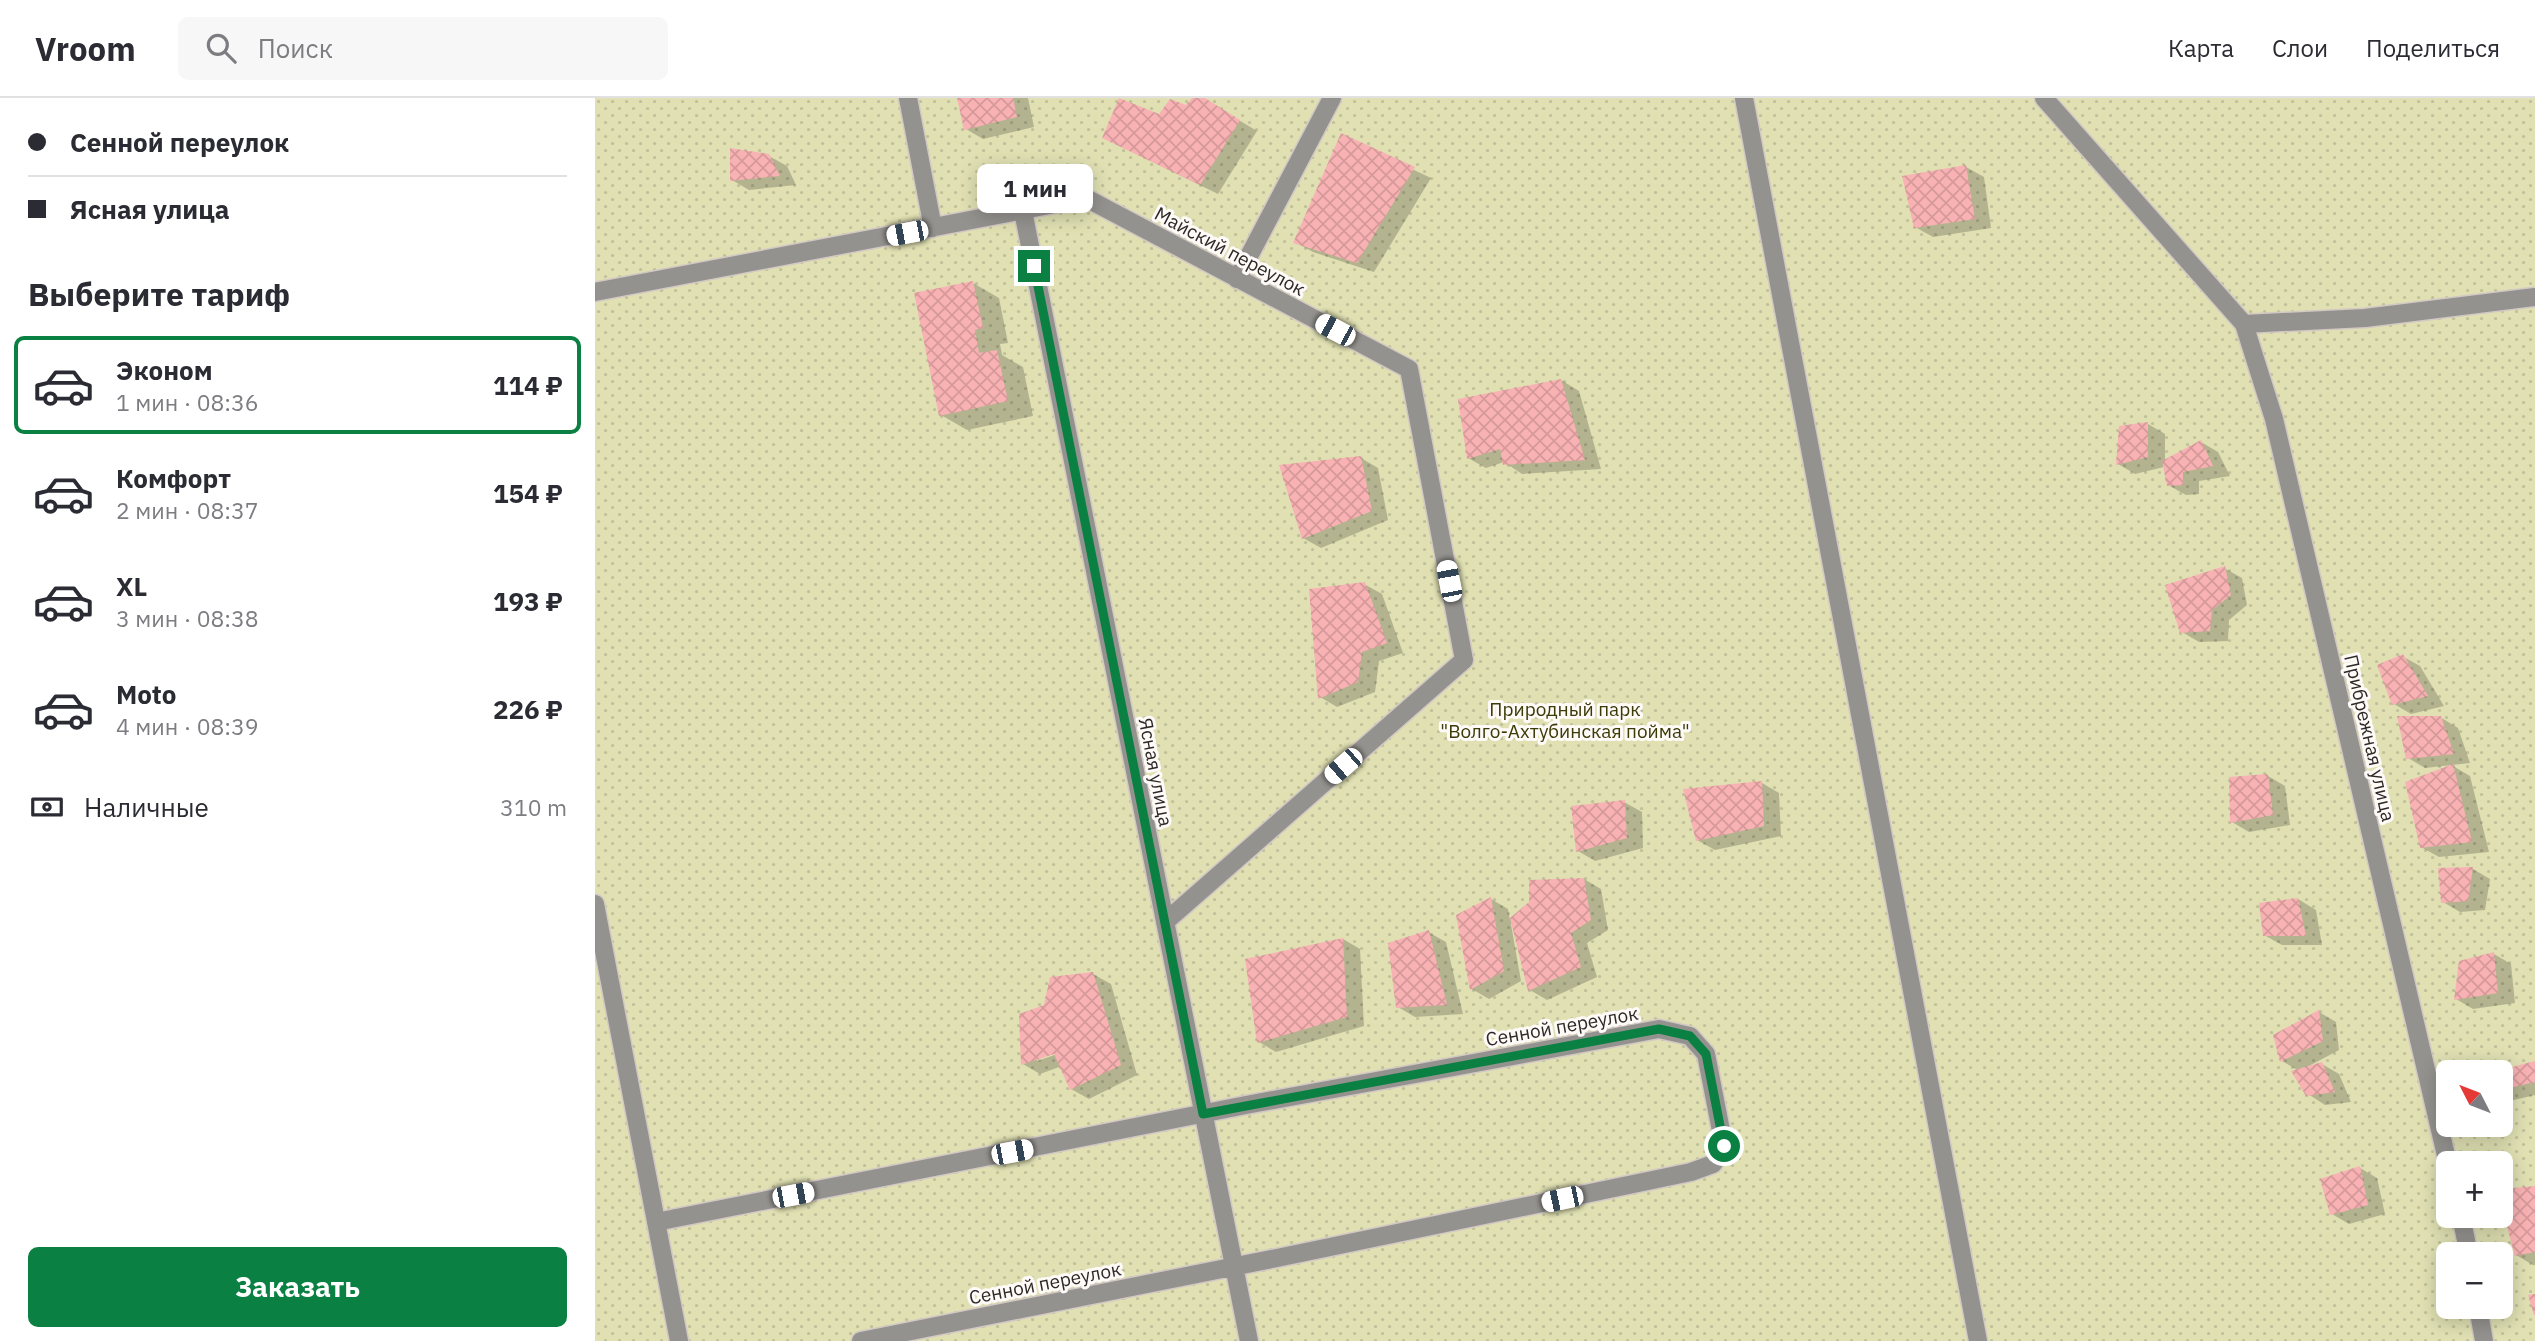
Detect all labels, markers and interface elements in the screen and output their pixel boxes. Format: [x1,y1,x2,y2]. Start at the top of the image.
search box [178,17,668,80]
text: Vroom [35,27,136,70]
icon: search [202,29,240,67]
text: Поиск [258,31,333,65]
text: Карта [2168,32,2234,64]
text: Слои [2272,32,2328,64]
text: Поделиться [2366,32,2500,64]
text: Сенной переулок [70,125,289,159]
callout: 1 мин [976,164,1092,214]
text: 1 мин [1003,173,1067,203]
text: Ясная улица [70,192,229,226]
street label: Майский переулок [1151,201,1309,301]
car [885,219,930,247]
route end [1018,250,1050,282]
text: Выберите тариф [28,273,290,315]
car [1312,311,1359,349]
text: Эконом [116,353,213,387]
icon: car [32,354,95,417]
text: 114 ₽ [493,368,563,402]
text: 1 мин · 08:36 [116,387,259,417]
text: Комфорт [116,461,231,495]
icon: car [32,462,95,525]
text: 154 ₽ [493,476,563,510]
text: 2 мин · 08:37 [116,495,259,525]
car [1435,558,1464,604]
text: XL [116,569,147,603]
icon: car [32,570,95,633]
text: 193 ₽ [493,584,563,618]
text: 3 мин · 08:38 [116,603,259,633]
street label: Прибрежная улица [2339,652,2401,824]
text: Moto [116,677,176,711]
icon: car [32,678,95,741]
text: 226 ₽ [493,692,563,726]
park label: Природный парк "Волго-Ахтубинская пойма" [1440,697,1690,743]
text: 4 мин · 08:39 [116,711,259,741]
street label: Ясная улица [1134,716,1178,828]
car [1321,744,1366,788]
icon: cash [28,788,66,826]
text: Наличные [84,790,209,824]
text: 310 m [500,792,567,822]
street label: Сенной переулок [1484,1001,1640,1051]
north arrow [2436,1060,2513,1138]
map controls [2436,1060,2513,1319]
route start [1708,1130,1740,1162]
car [990,1138,1035,1166]
button: + [2436,1151,2513,1228]
car [771,1181,816,1209]
car [1540,1184,1585,1214]
button: − [2436,1242,2513,1319]
button: Заказать [28,1247,567,1327]
street label: Сенной переулок [967,1256,1123,1310]

